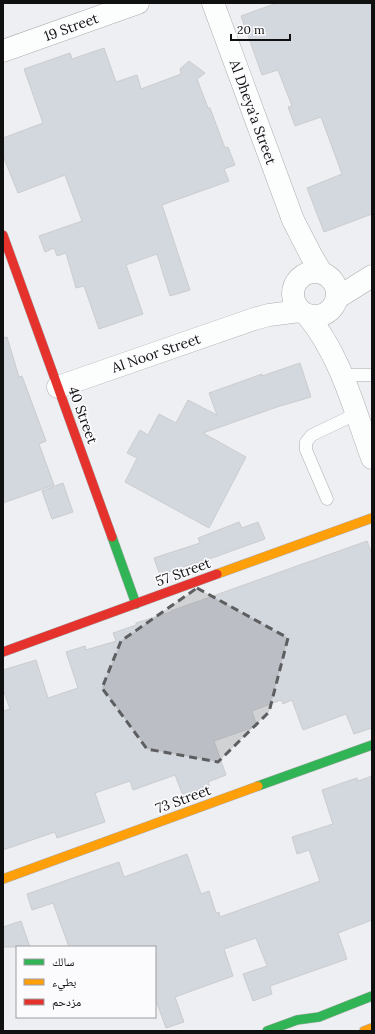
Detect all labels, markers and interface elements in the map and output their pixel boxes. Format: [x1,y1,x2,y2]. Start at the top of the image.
street label: 19 Street [41,9,101,45]
scale bar [231,16,290,42]
text: 20 m [237,22,265,37]
street label: Al Dheya'a Street [225,56,281,167]
street label: Al Noor Street [108,329,203,377]
street label: 40 Street [64,384,102,447]
street label: 57 Street [153,554,214,590]
street label: 73 Street [153,780,214,817]
legend [16,946,156,1018]
text: سالك [52,954,74,969]
text: بطيء [52,974,76,992]
text: مزدحم [52,994,81,1010]

